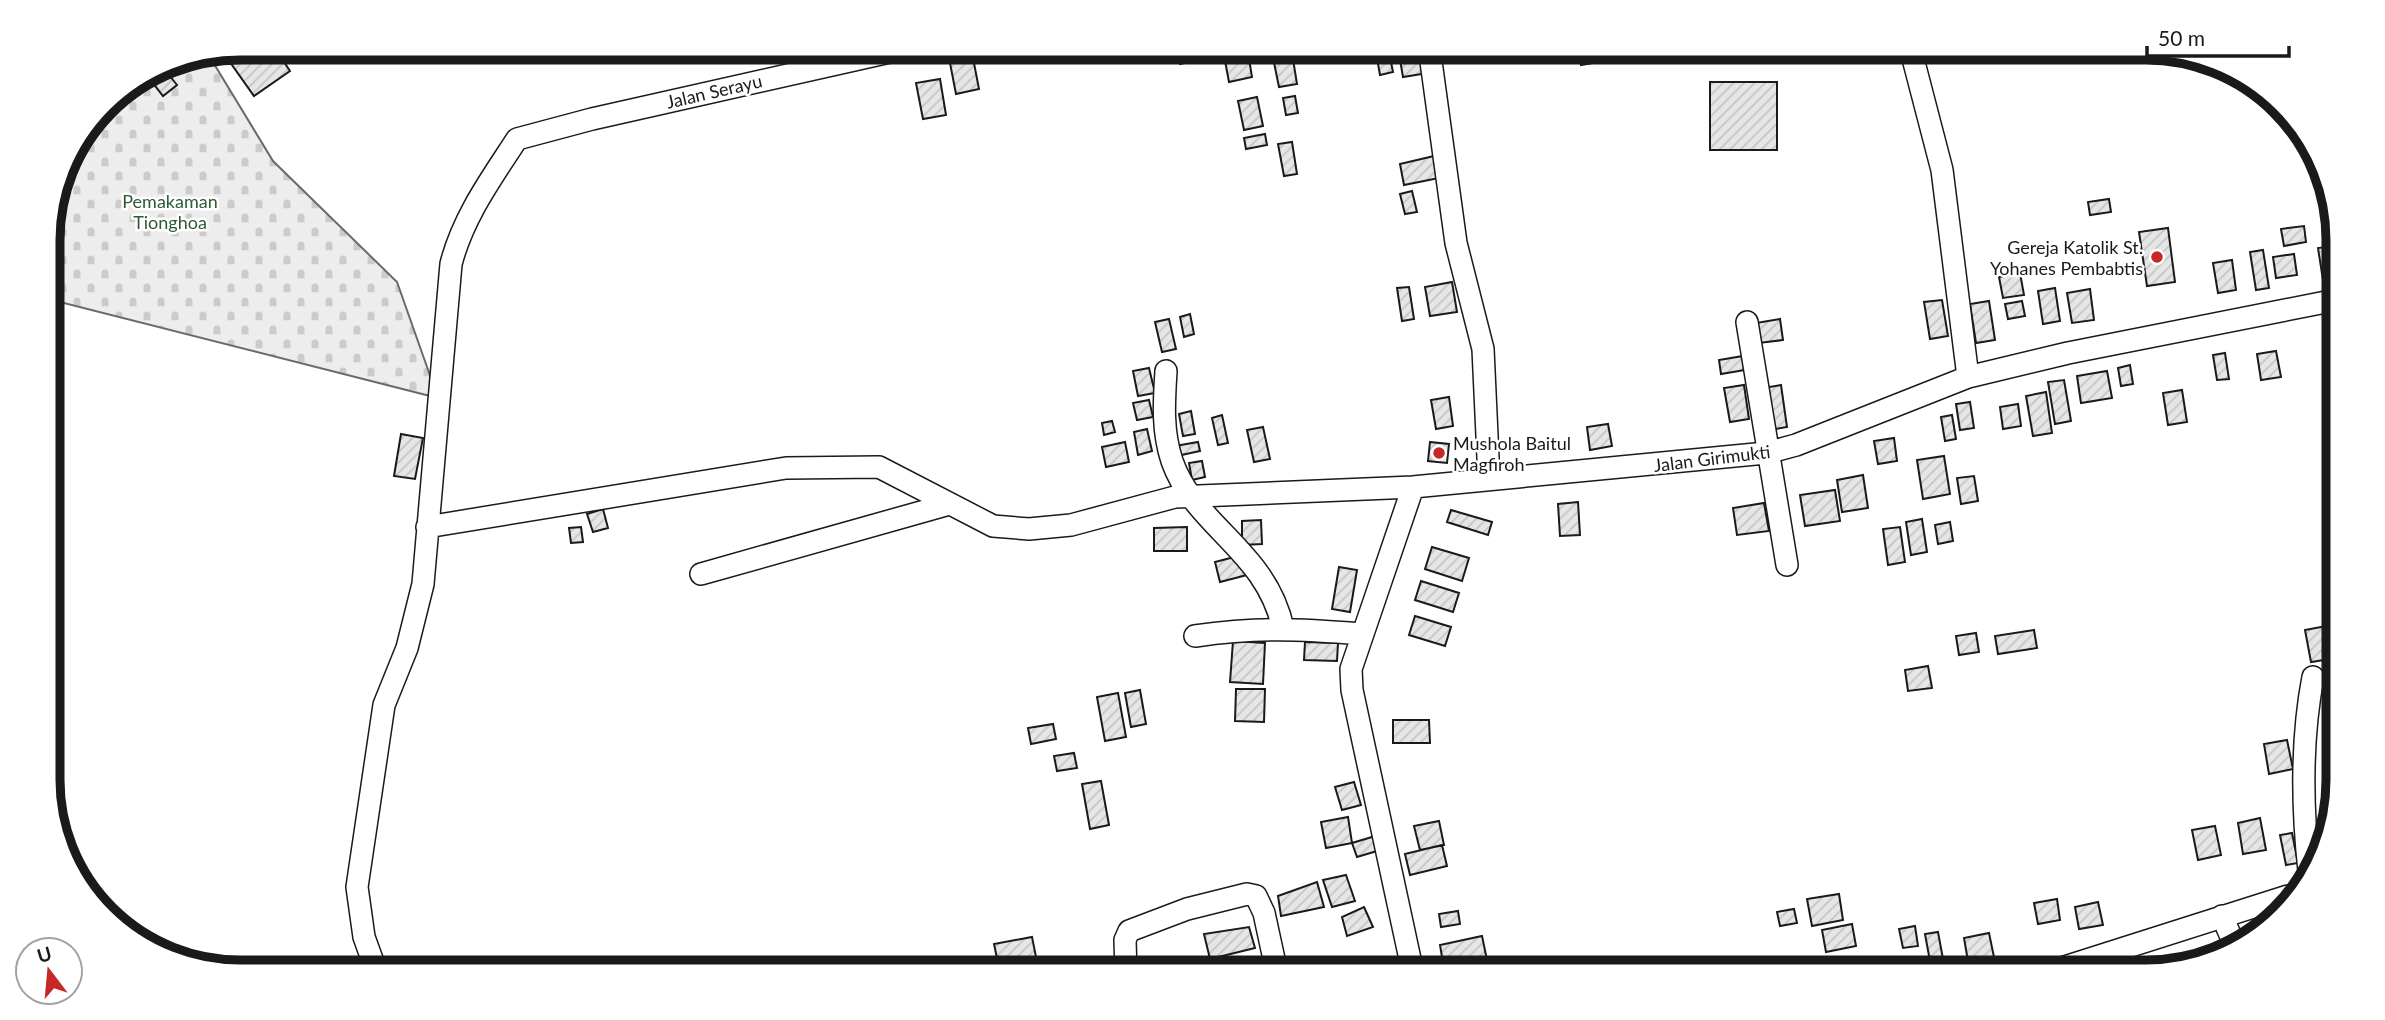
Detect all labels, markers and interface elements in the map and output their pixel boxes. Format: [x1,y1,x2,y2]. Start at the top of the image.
scale bar [2147,14,2289,58]
text: 50 m [2158,25,2205,50]
street label: Jalan Serayu [664,69,764,113]
park label: Pemakaman Tionghoa [122,190,218,233]
place label: Gereja Katolik St. Yohanes Pembabtis [1990,236,2143,279]
marker: Gereja Katolik St. Yohanes Pembabtis [2149,249,2165,265]
place label: Mushola Baitul Magfiroh [1453,432,1571,475]
street label: Jalan Girimukti [1652,440,1772,476]
marker: Mushola Baitul Magfiroh [1431,445,1447,461]
north arrow [14,936,84,1006]
text: U [34,941,54,967]

